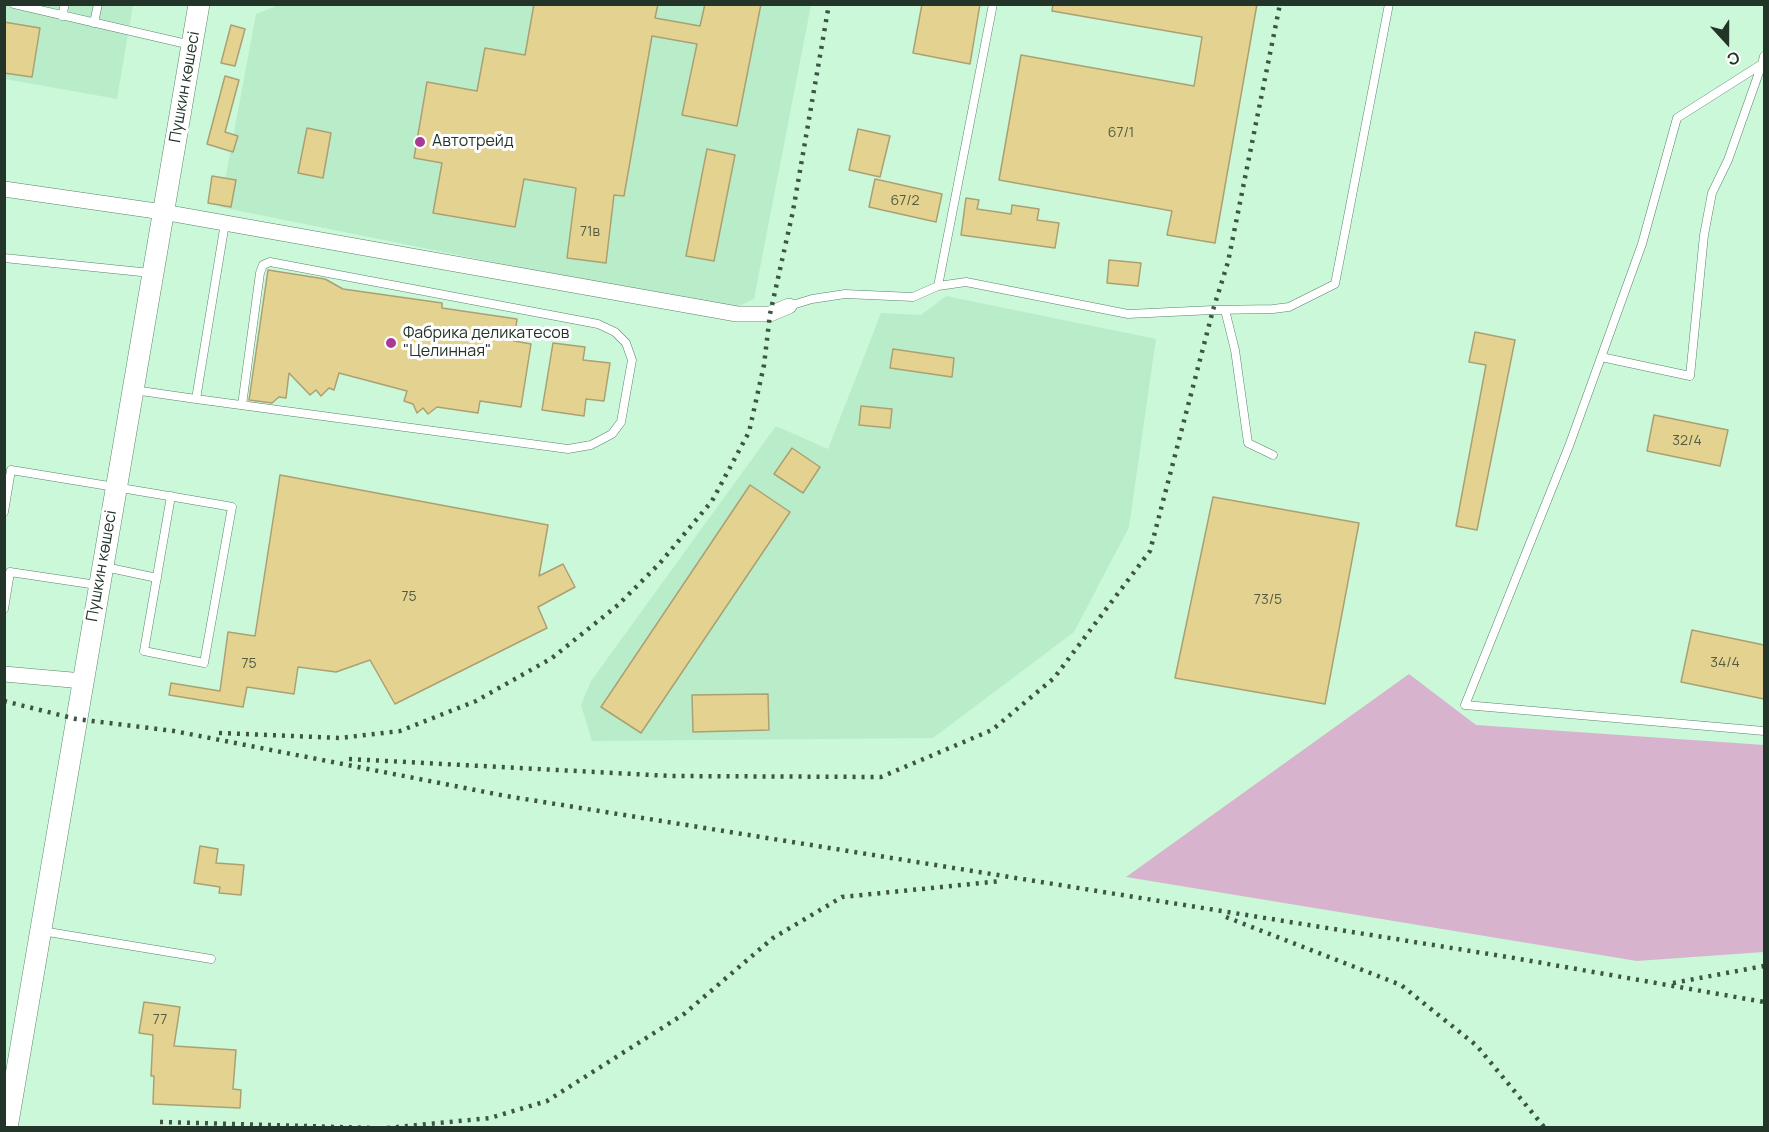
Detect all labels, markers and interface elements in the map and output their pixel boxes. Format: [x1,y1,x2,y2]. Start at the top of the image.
north arrow [1697,12,1757,72]
street label: Пушкин көшесі [166,30,204,144]
text: С [1724,46,1743,71]
house number: 67/1 [1108,125,1134,141]
place label: Автотрейд [432,132,514,152]
marker: Автотрейд [413,135,427,149]
house number: 67/2 [890,193,920,209]
house number: 71в [580,224,600,240]
place label: Фабрика деликатесов "Целинная" [403,324,569,362]
marker: Фабрика деликатесов "Целинная" [384,336,398,350]
house number: 32/4 [1672,433,1702,449]
street label: Пушкин көшесі [83,509,121,623]
house number: 75 [401,589,417,605]
house number: 73/5 [1254,592,1282,608]
house number: 34/4 [1710,655,1740,671]
house number: 75 [241,656,257,672]
house number: 77 [153,1012,167,1028]

